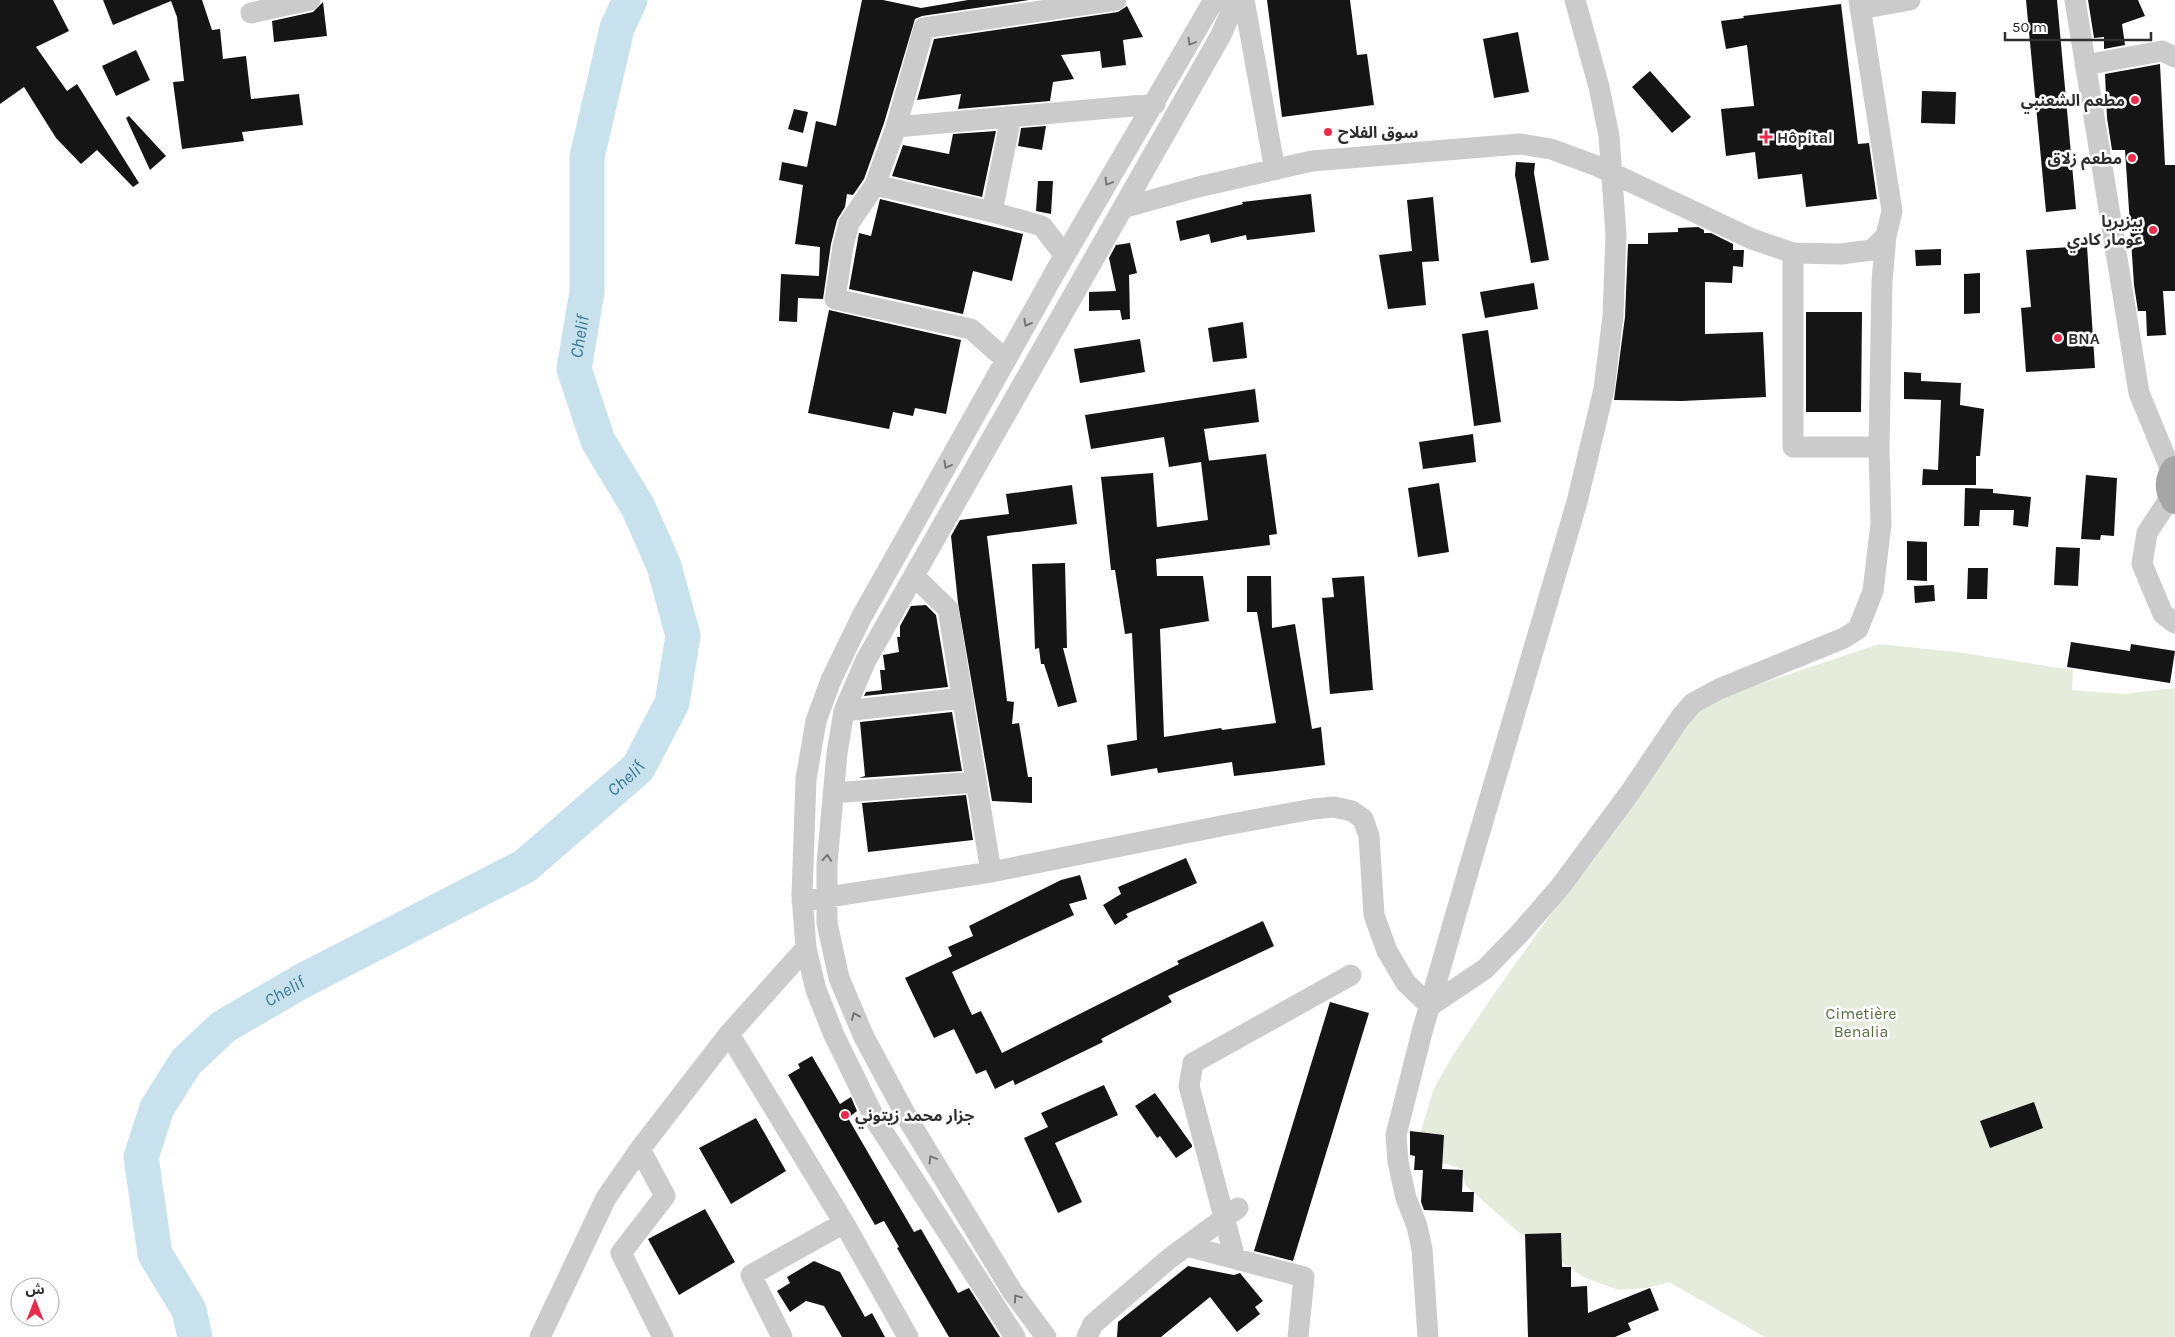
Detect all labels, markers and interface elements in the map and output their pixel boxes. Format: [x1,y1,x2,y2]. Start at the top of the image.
scale bar [2005,10,2151,42]
text: 50 m [2012,18,2047,36]
one-way arrow [1187,37,1197,46]
place label: مطعم الشعنبي [2021,91,2125,114]
marker: مطعم الشعنبي [2129,94,2141,106]
place label: سوق الفلاح [1338,123,1418,144]
marker: سوق الفلاح [1322,126,1334,138]
place label: Hôpital [1777,128,1833,147]
marker: Hôpital [1759,130,1773,144]
place label: مطعم زلاق [2047,149,2122,171]
marker: مطعم زلاق [2126,152,2138,164]
one-way arrow [1105,177,1115,186]
place label: بيزيريا عومار كادي [2067,212,2143,253]
marker: بيزيريا عومار كادي [2147,224,2159,236]
water label: Chelif [565,312,594,360]
one-way arrow [1023,318,1033,327]
place label: BNA [2068,329,2100,348]
marker: BNA [2052,332,2064,344]
one-way arrow [943,459,953,468]
water label: Chelif [603,757,651,801]
one-way arrow [822,854,833,862]
water label: Chelif [260,970,310,1012]
park label: Cimetière Benalia [1826,1004,1896,1041]
one-way arrow [851,1012,862,1021]
place label: جزار محمد زيتوني [855,1106,974,1129]
marker: جزار محمد زيتوني [839,1109,851,1121]
one-way arrow [929,1156,939,1165]
north arrow [10,1277,60,1327]
text: ش [25,1281,45,1298]
one-way arrow [1014,1294,1023,1304]

